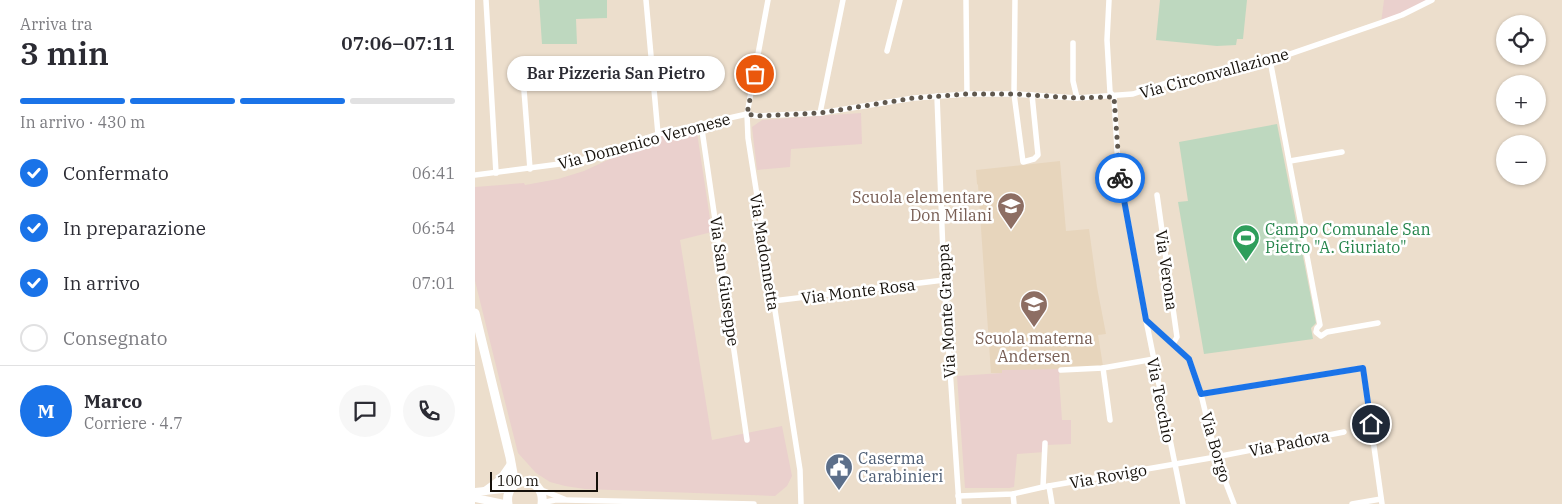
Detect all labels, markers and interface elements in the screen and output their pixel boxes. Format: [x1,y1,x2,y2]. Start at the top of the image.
text: Arriva tra [20,14,92,34]
map controls [1496,15,1546,185]
button: locate [1496,15,1546,65]
text: 07:06–07:11 [341,31,455,55]
text: 3 min [20,32,109,74]
street label: Via Circonvallazione [1137,43,1291,103]
pin [734,53,776,95]
callout: Bar Pizzeria San Pietro [507,56,725,92]
icon: bag [741,60,769,88]
text: Bar Pizzeria San Pietro [527,63,705,83]
button: + [1496,75,1546,125]
street label: Via Domenico Veronese [556,108,732,174]
text: In arrivo · 430 m [20,112,145,132]
button: − [1496,135,1546,185]
courier [1095,153,1145,203]
icon: check [20,159,48,187]
text: Confermato [63,161,169,185]
text: 06:41 [412,163,455,183]
icon: bike [1106,164,1134,192]
place label: Scuola elementare Don Milani [852,187,992,225]
school or university icon: Scuola elementare Don Milani [996,191,1026,230]
street label: Via Madonnetta [746,192,784,312]
icon: check [20,214,48,242]
street label: Via San Giuseppe [706,215,744,347]
text: In preparazione [63,216,206,240]
text: 06:54 [412,218,455,238]
place label: Campo Comunale San Pietro "A. Giuriato" [1265,219,1431,257]
sports icon: Campo Comunale San Pietro "A. Giuriato" [1231,223,1261,262]
street label: Via Verona [1151,228,1183,312]
street label: Via Monte Grappa [932,243,960,379]
icon: check [20,269,48,297]
text: In arrivo [63,271,140,295]
text: 07:01 [412,273,455,293]
street label: Via Monte Rosa [800,274,917,308]
school or university icon: Scuola materna Andersen [1019,289,1049,328]
text: Consegnato [63,326,168,350]
place label: Scuola materna Andersen [975,328,1093,366]
street label: Via Tecchio [1143,356,1179,444]
button: chat [339,385,391,437]
button: phone [403,385,455,437]
text: Marco [84,389,142,413]
text: M [37,399,55,423]
pin [1350,403,1392,445]
street label: Via Borgo [1196,410,1236,484]
icon: home [1357,410,1385,438]
text: Corriere · 4.7 [84,413,183,433]
street label: Via Padova [1247,425,1331,461]
place label: Caserma Carabinieri [858,448,943,486]
public building icon: Caserma Carabinieri [824,452,854,491]
street label: Via Rovigo [1068,459,1148,493]
scale bar [490,469,597,492]
text: 100 m [497,472,539,490]

